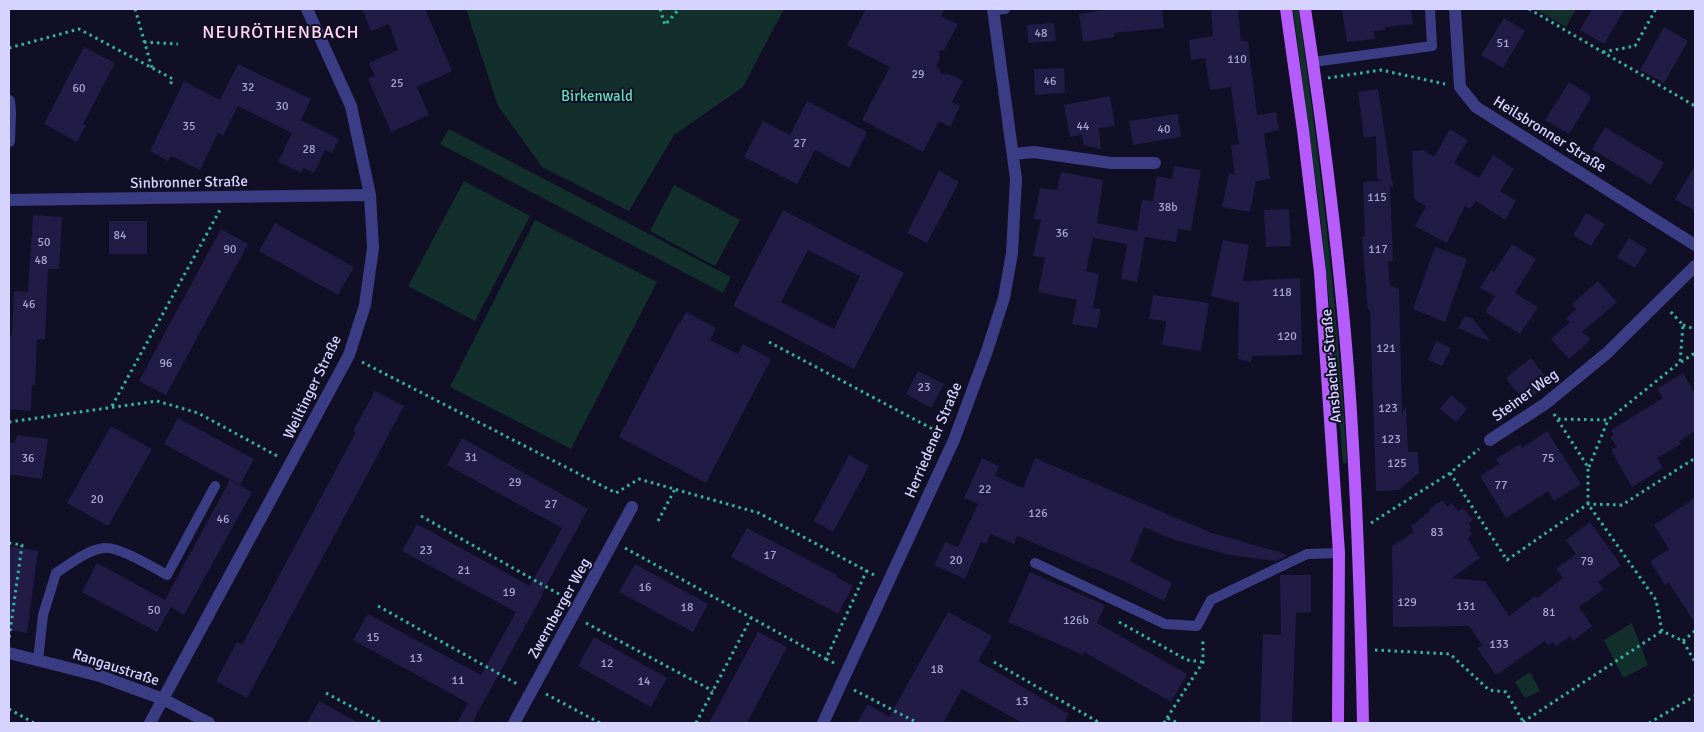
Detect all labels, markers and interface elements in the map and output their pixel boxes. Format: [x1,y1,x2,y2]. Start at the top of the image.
district label: NEURÖTHENBACH [202,21,360,43]
house number: 48 [1035,26,1047,41]
house number: 51 [1497,36,1509,51]
house number: 110 [1227,52,1247,67]
house number: 29 [912,67,924,82]
house number: 46 [1044,74,1056,89]
house number: 25 [391,76,403,91]
house number: 32 [242,80,254,95]
house number: 60 [73,81,85,96]
park label: Birkenwald [561,87,633,105]
street label: Heilsbronner Straße [1490,92,1610,176]
house number: 30 [276,99,288,114]
house number: 35 [183,119,195,134]
house number: 44 [1077,119,1090,134]
house number: 40 [1158,122,1170,137]
house number: 27 [794,136,806,151]
house number: 28 [303,142,315,157]
street label: Sinbronner Straße [130,172,248,192]
house number: 115 [1367,190,1387,205]
house number: 38b [1158,200,1178,215]
house number: 36 [1056,226,1068,241]
house number: 84 [114,228,127,243]
house number: 50 [38,235,50,250]
house number: 90 [224,242,236,257]
house number: 117 [1368,242,1388,257]
house number: 48 [35,253,47,268]
house number: 118 [1272,285,1292,300]
house number: 46 [23,297,35,312]
street label: Ansbacher Straße [1317,308,1345,424]
house number: 120 [1277,329,1297,344]
street label: Weiltinger Straße [279,332,345,442]
house number: 121 [1376,341,1396,356]
house number: 96 [160,356,172,371]
street label: Steiner Weg [1489,365,1562,425]
street label: Herriedener Straße [900,379,966,501]
house number: 23 [918,380,930,395]
house number: 123 [1378,401,1398,416]
house number: 123 [1381,432,1401,447]
house number: 31 [465,450,477,465]
house number: 36 [22,451,34,466]
house number: 75 [1542,451,1554,466]
house number: 125 [1387,456,1407,471]
house number: 29 [509,475,521,490]
house number: 77 [1495,478,1507,493]
house number: 22 [979,482,991,497]
house number: 20 [91,492,103,507]
house number: 27 [545,497,557,512]
house number: 126 [1028,506,1048,521]
house number: 46 [217,512,229,527]
house number: 83 [1431,525,1443,540]
house number: 23 [420,543,432,558]
house number: 17 [764,548,776,563]
house number: 20 [950,553,962,568]
street label: Zwernberger Weg [524,554,594,662]
house number: 79 [1581,554,1593,569]
house number: 21 [458,563,470,578]
house number: 16 [639,580,651,595]
house number: 19 [503,585,515,600]
house number: 129 [1397,595,1417,610]
house number: 131 [1456,599,1476,614]
house number: 18 [681,600,693,615]
house number: 50 [148,603,160,618]
house number: 81 [1543,605,1555,620]
house number: 126b [1063,613,1089,628]
house number: 15 [367,630,379,645]
house number: 133 [1489,637,1509,652]
street label: Rangaustraße [70,645,162,689]
house number: 13 [410,651,422,666]
house number: 12 [601,656,613,671]
house number: 18 [931,662,943,677]
house number: 11 [452,673,464,688]
house number: 14 [638,674,651,689]
house number: 13 [1016,694,1028,709]

